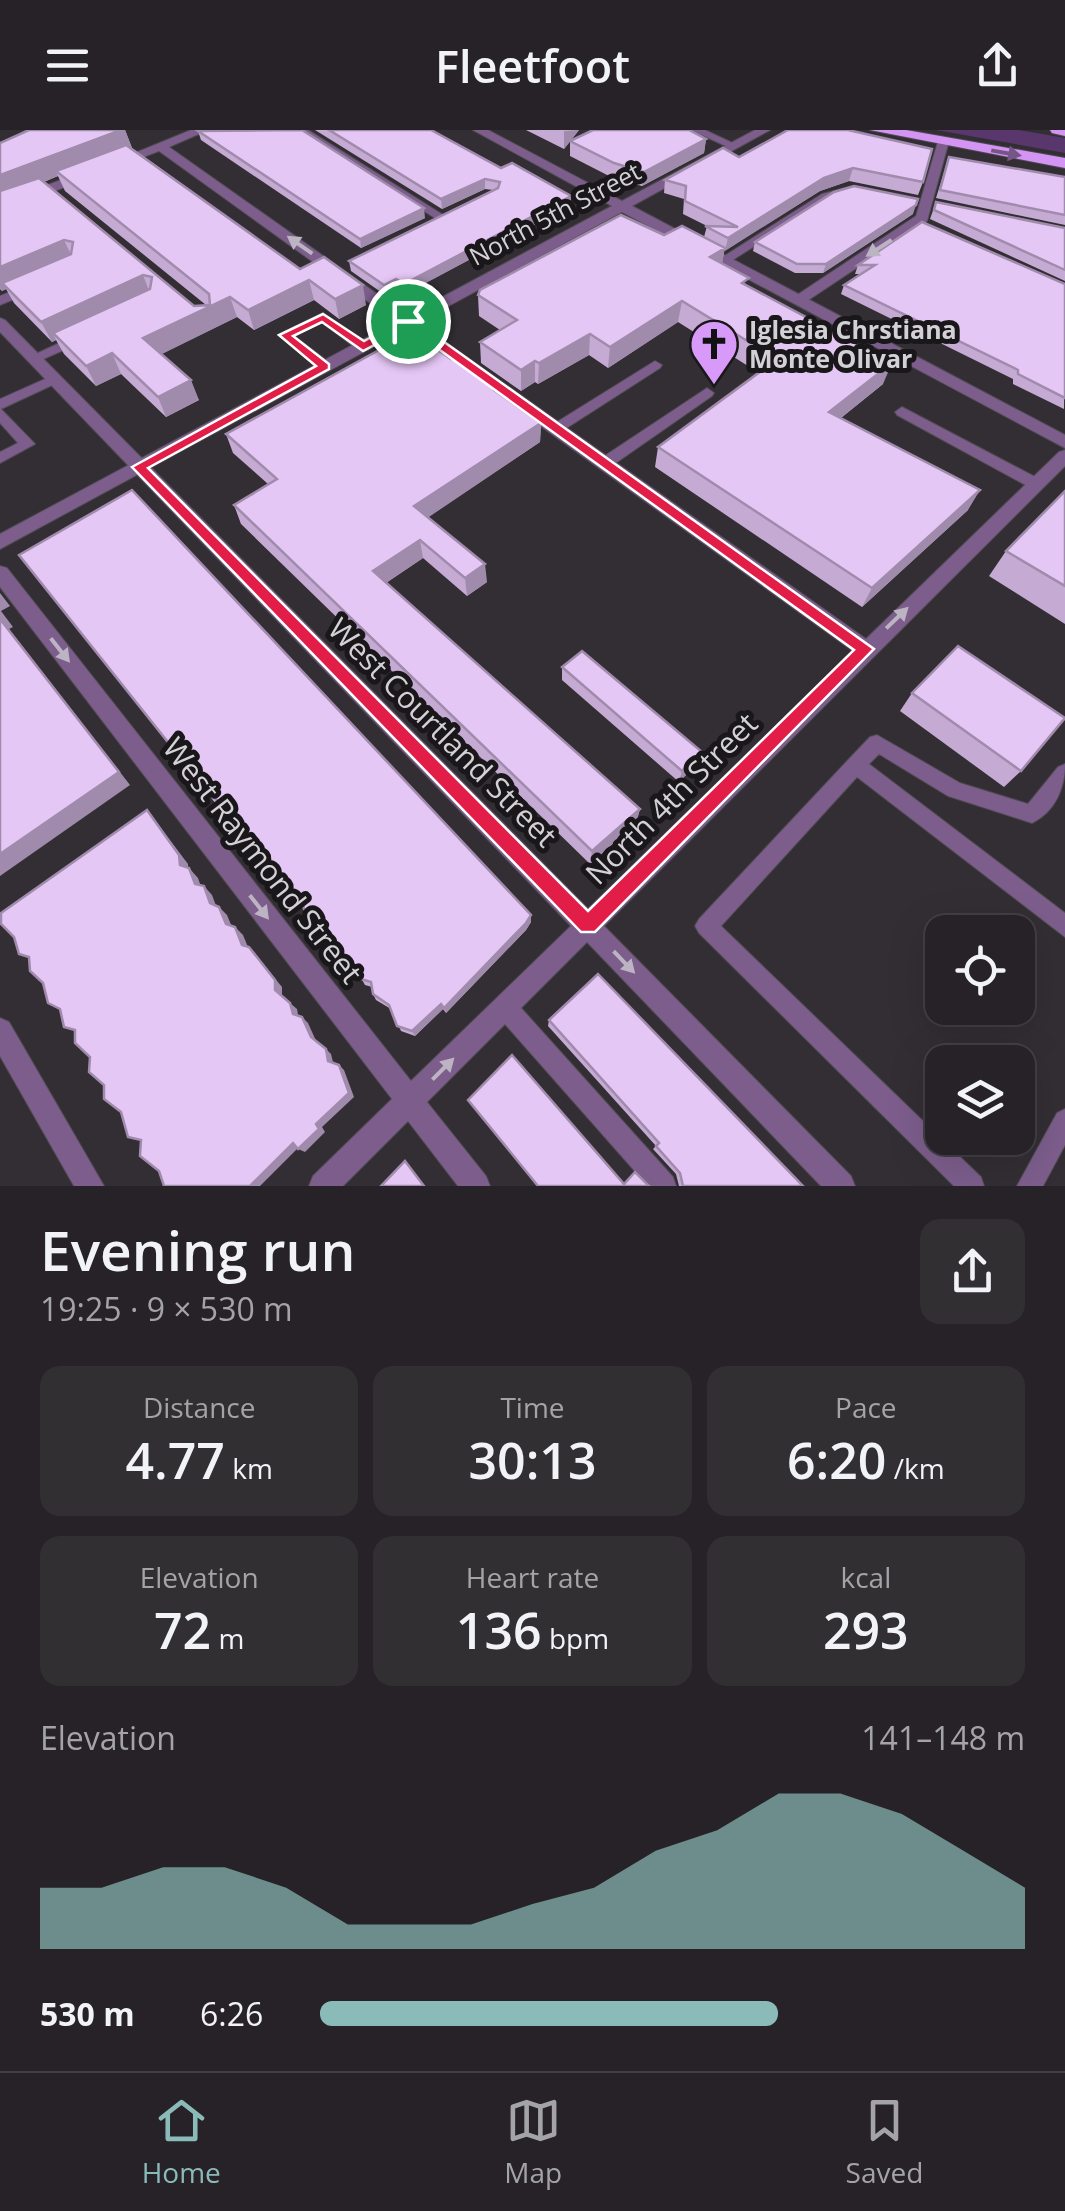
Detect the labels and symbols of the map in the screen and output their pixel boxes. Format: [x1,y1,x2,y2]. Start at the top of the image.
one-way arrow [991,146,1022,161]
street label: North 5th Street [463,154,646,273]
one-way arrow [286,236,313,255]
one-way arrow [865,238,892,256]
pin [366,279,451,364]
place label: Iglesia Chrstiana Monte Olivar [749,312,957,375]
church icon: Iglesia Chrstiana Monte Olivar [688,318,740,386]
one-way arrow [885,607,909,630]
street label: West Courtland Street [320,608,567,855]
one-way arrow [49,637,70,663]
street label: North 4th Street [576,703,766,893]
street label: West Raymond Street [154,729,372,992]
one-way arrow [249,893,270,919]
one-way arrow [612,949,635,973]
one-way arrow [431,1057,455,1081]

